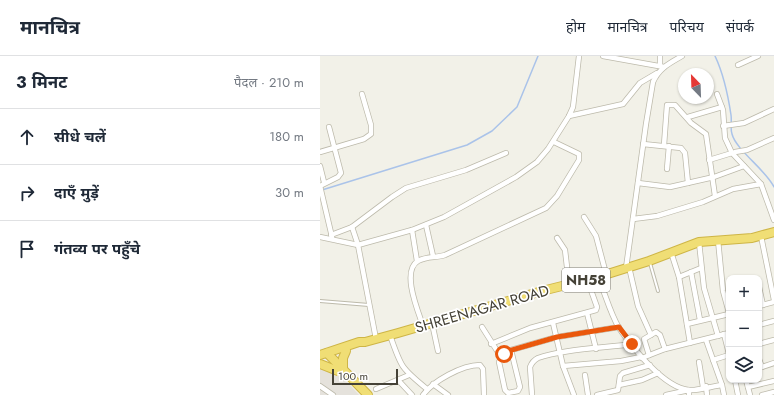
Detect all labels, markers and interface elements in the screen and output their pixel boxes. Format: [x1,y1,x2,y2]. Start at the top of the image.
text: मानचित्र [20,14,80,41]
text: होम [566,17,585,37]
text: मानचित्र [607,17,648,37]
text: परिचय [670,17,704,37]
text: संपर्क [726,17,754,37]
north arrow [678,68,714,104]
text: 3 मिनट [16,70,67,94]
text: पैदल · 210 m [234,73,304,92]
icon: ahead [16,126,38,148]
text: सीधे चलें [54,126,106,148]
text: 180 m [269,127,304,146]
icon: right [16,182,38,204]
text: दाएँ मुड़ें [54,182,99,204]
text: 30 m [275,183,304,202]
icon: arrive [16,238,38,260]
text: गंतव्य पर पहुँचे [54,238,140,260]
road number: NH58 [562,268,610,292]
map controls [726,275,762,383]
button: + [726,275,762,311]
street label: SHREENAGAR ROAD [412,279,552,339]
button: − [726,311,762,347]
route end [623,335,641,353]
route start [495,345,513,363]
button: layers [726,347,762,383]
scale bar [332,367,398,386]
text: 100 m [338,368,368,384]

